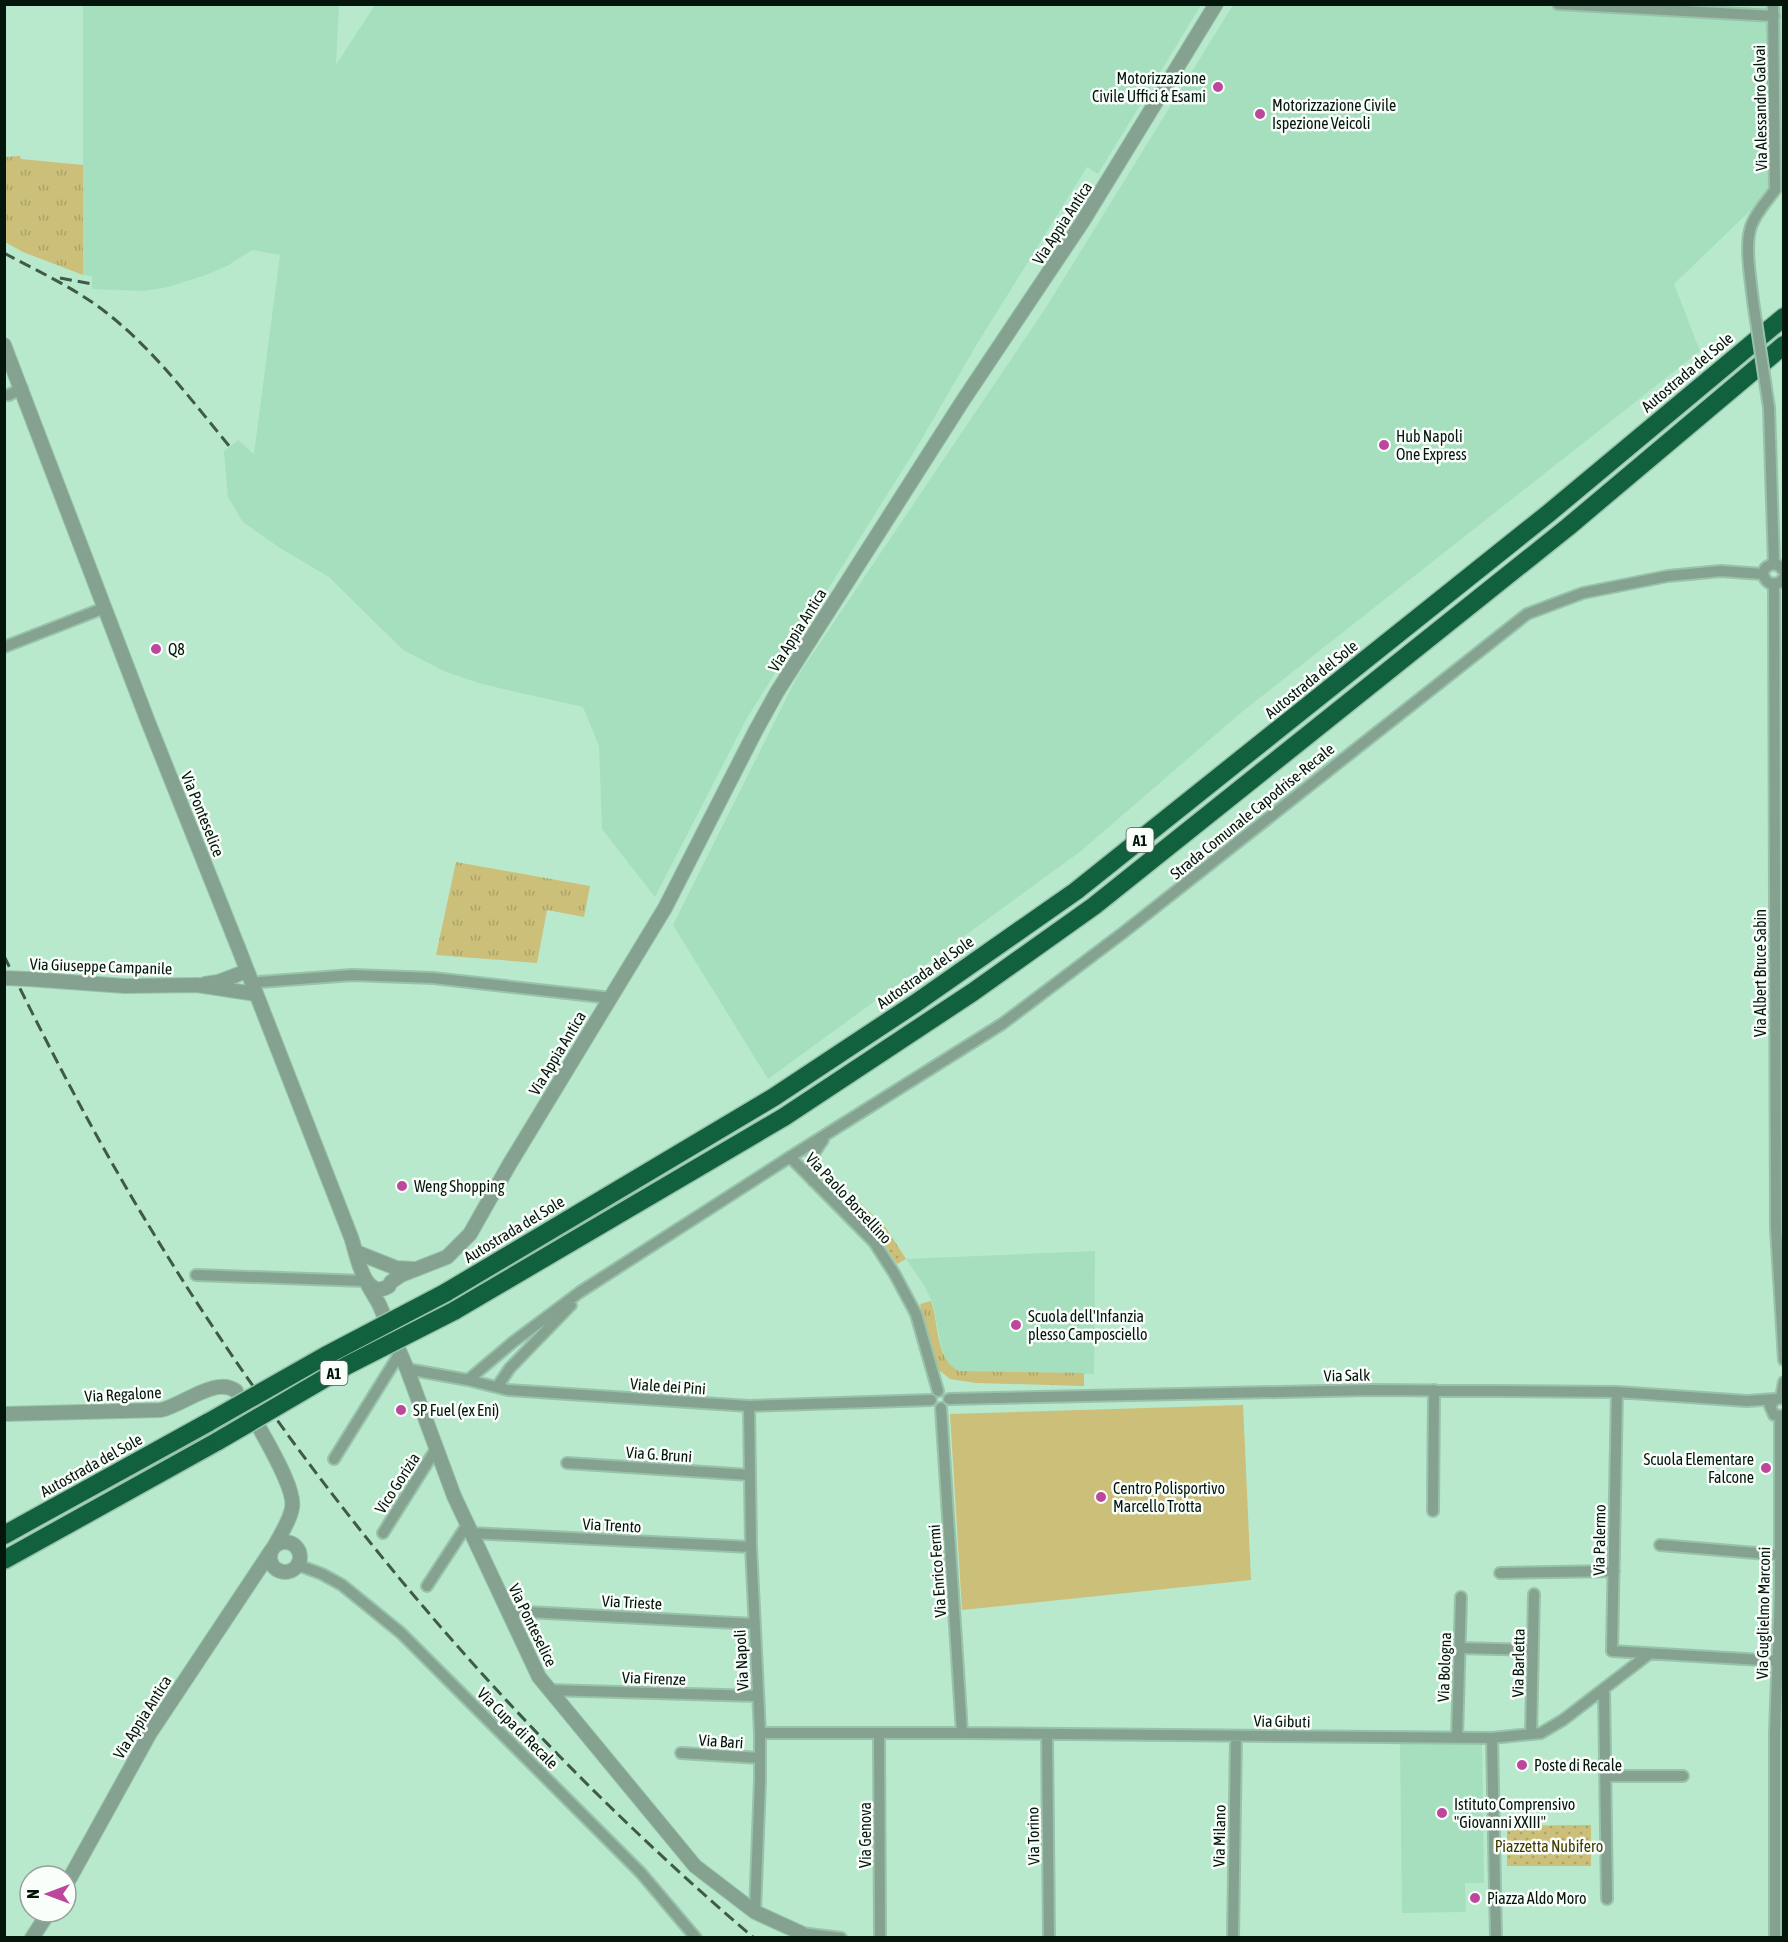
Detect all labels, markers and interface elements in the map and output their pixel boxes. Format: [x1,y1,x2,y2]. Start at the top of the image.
street label: Via Alessandro Galvai [1750,45,1770,171]
place label: Motorizzazione Civile Uffici & Esami [1092,69,1206,105]
marker: Motorizzazione Civile Uffici & Esami [1211,80,1225,94]
place label: Motorizzazione Civile Ispezione Veicoli [1272,96,1396,133]
marker: Motorizzazione Civile Ispezione Veicoli [1253,107,1267,121]
street label: Via Appia Antica [1029,178,1096,268]
street label: Autostrada del Sole [1638,329,1736,415]
place label: Hub Napoli One Express [1396,427,1467,464]
marker: Hub Napoli One Express [1377,438,1391,452]
street label: Via Appia Antica [764,585,831,675]
street label: Autostrada del Sole [1261,636,1361,722]
place label: Q8 [168,640,185,658]
marker: Q8 [149,642,163,656]
street label: Strada Comunale Capodrise-Recale [1166,739,1338,883]
street label: Via Ponteselice [178,769,228,859]
road number: A1 [1126,828,1154,852]
street label: Via Albert Bruce Sabin [1751,909,1769,1037]
street label: Autostrada del Sole [873,932,977,1012]
street label: Via Giuseppe Campanile [29,955,173,978]
street label: Via Appia Antica [525,1008,590,1099]
street label: Via Paolo Borsellino [802,1149,896,1247]
place label: Weng Shopping [414,1177,505,1196]
marker: Weng Shopping [395,1179,409,1193]
street label: Autostrada del Sole [461,1192,567,1266]
place label: Scuola dell'Infanzia plesso Camposciello [1028,1307,1148,1344]
marker: Scuola dell'Infanzia plesso Camposciello [1009,1318,1023,1332]
road number: A1 [320,1361,348,1385]
street label: Via Salk [1324,1366,1370,1384]
street label: Viale dei Pini [630,1374,706,1398]
street label: Via Regalone [84,1383,162,1406]
place label: SP Fuel (ex Eni) [413,1401,499,1420]
marker: SP Fuel (ex Eni) [394,1403,408,1417]
street label: Autostrada del Sole [37,1430,145,1500]
street label: Via G. Bruni [625,1443,693,1465]
street label: Vico Gorizia [371,1449,423,1517]
place label: Scuola Elementare Falcone [1644,1450,1754,1486]
marker: Scuola Elementare Falcone [1759,1461,1773,1475]
place label: Centro Polisportivo Marcello Trotta [1113,1479,1225,1515]
marker: Centro Polisportivo Marcello Trotta [1094,1490,1108,1504]
street label: Via Palermo [1589,1504,1609,1576]
street label: Via Trento [582,1514,642,1536]
street label: Via Enrico Fermi [925,1524,949,1618]
street label: Via Guglielmo Marconi [1753,1547,1774,1679]
street label: Via Ponteselice [505,1581,561,1669]
street label: Via Trieste [601,1591,663,1613]
street label: Via Barletta [1508,1628,1528,1698]
street label: Via Napoli [730,1629,753,1691]
street label: Via Bologna [1434,1632,1455,1702]
street label: Via Firenze [622,1668,686,1688]
street label: Via Appia Antica [109,1672,176,1762]
street label: Via Cupa di Recale [473,1684,562,1773]
street label: Via Gibuti [1253,1712,1311,1730]
street label: Via Bari [698,1730,744,1752]
place label: Poste di Recale [1534,1756,1622,1774]
marker: Poste di Recale [1515,1758,1529,1772]
place label: Istituto Comprensivo "Giovanni XXIII" [1454,1795,1575,1831]
street label: Via Genova [856,1802,874,1868]
street label: Via Milano [1209,1805,1229,1867]
marker: Istituto Comprensivo "Giovanni XXIII" [1435,1806,1449,1820]
street label: Via Torino [1023,1807,1043,1865]
park label: Piazzetta Nubifero [1495,1837,1603,1855]
north arrow [18,1864,78,1924]
text: N [24,1889,42,1899]
place label: Piazza Aldo Moro [1487,1889,1587,1907]
marker: Piazza Aldo Moro [1468,1891,1482,1905]

